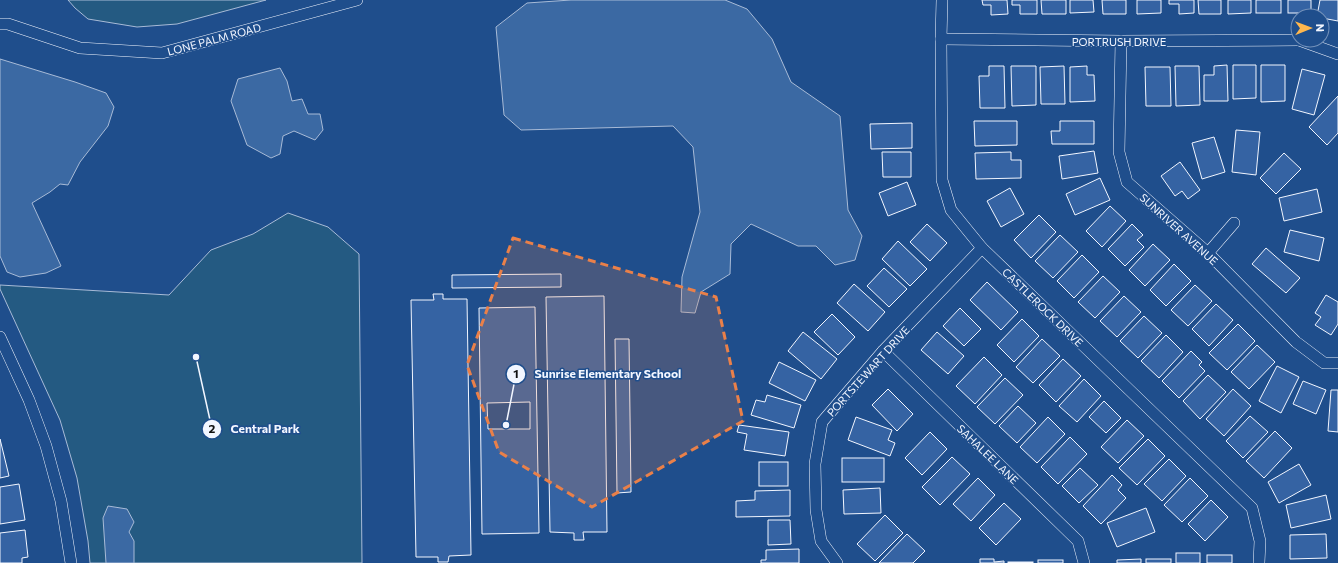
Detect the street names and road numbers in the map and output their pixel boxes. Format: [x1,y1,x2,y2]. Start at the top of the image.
street label: LONE PALM ROAD [166,20,262,58]
street label: PORTRUSH DRIVE [1072,35,1166,48]
street label: SUNRIVER AVENUE [1137,191,1221,267]
street label: CASTLEROCK DRIVE [1000,265,1086,349]
street label: PORTSTEWART DRIVE [824,323,912,419]
street label: SAHALEE LANE [955,422,1021,486]

